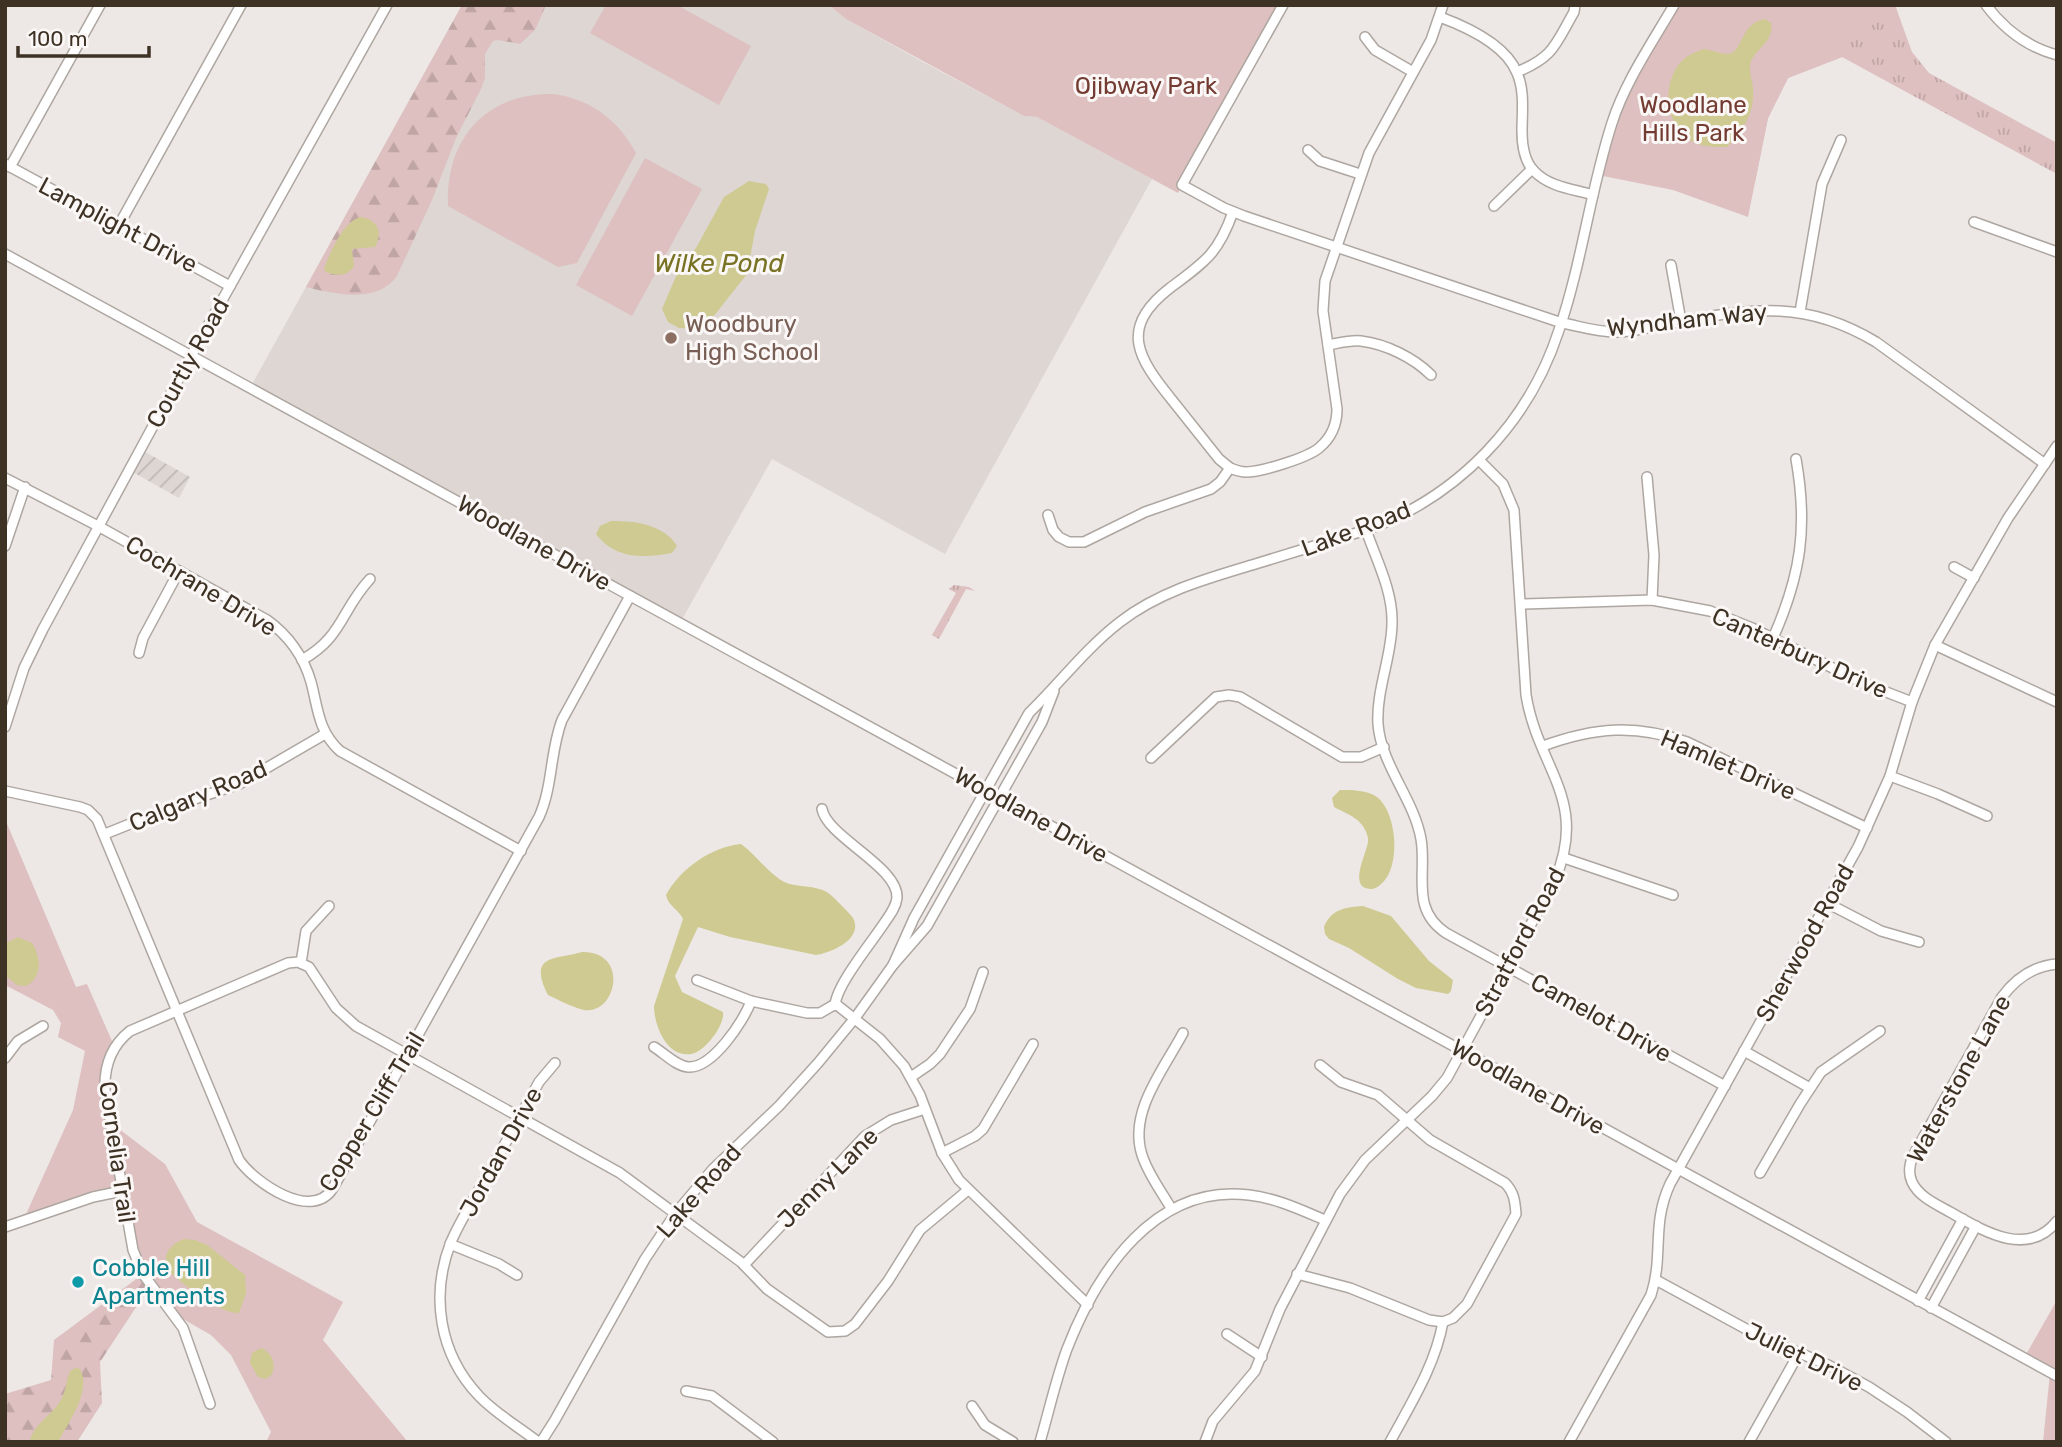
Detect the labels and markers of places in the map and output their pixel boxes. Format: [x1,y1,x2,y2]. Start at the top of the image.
place label: Woodbury High School [685,310,819,366]
marker: Woodbury High School [663,330,679,346]
place label: Cobble Hill Apartments [92,1254,225,1310]
marker: Cobble Hill Apartments [70,1274,86,1290]

